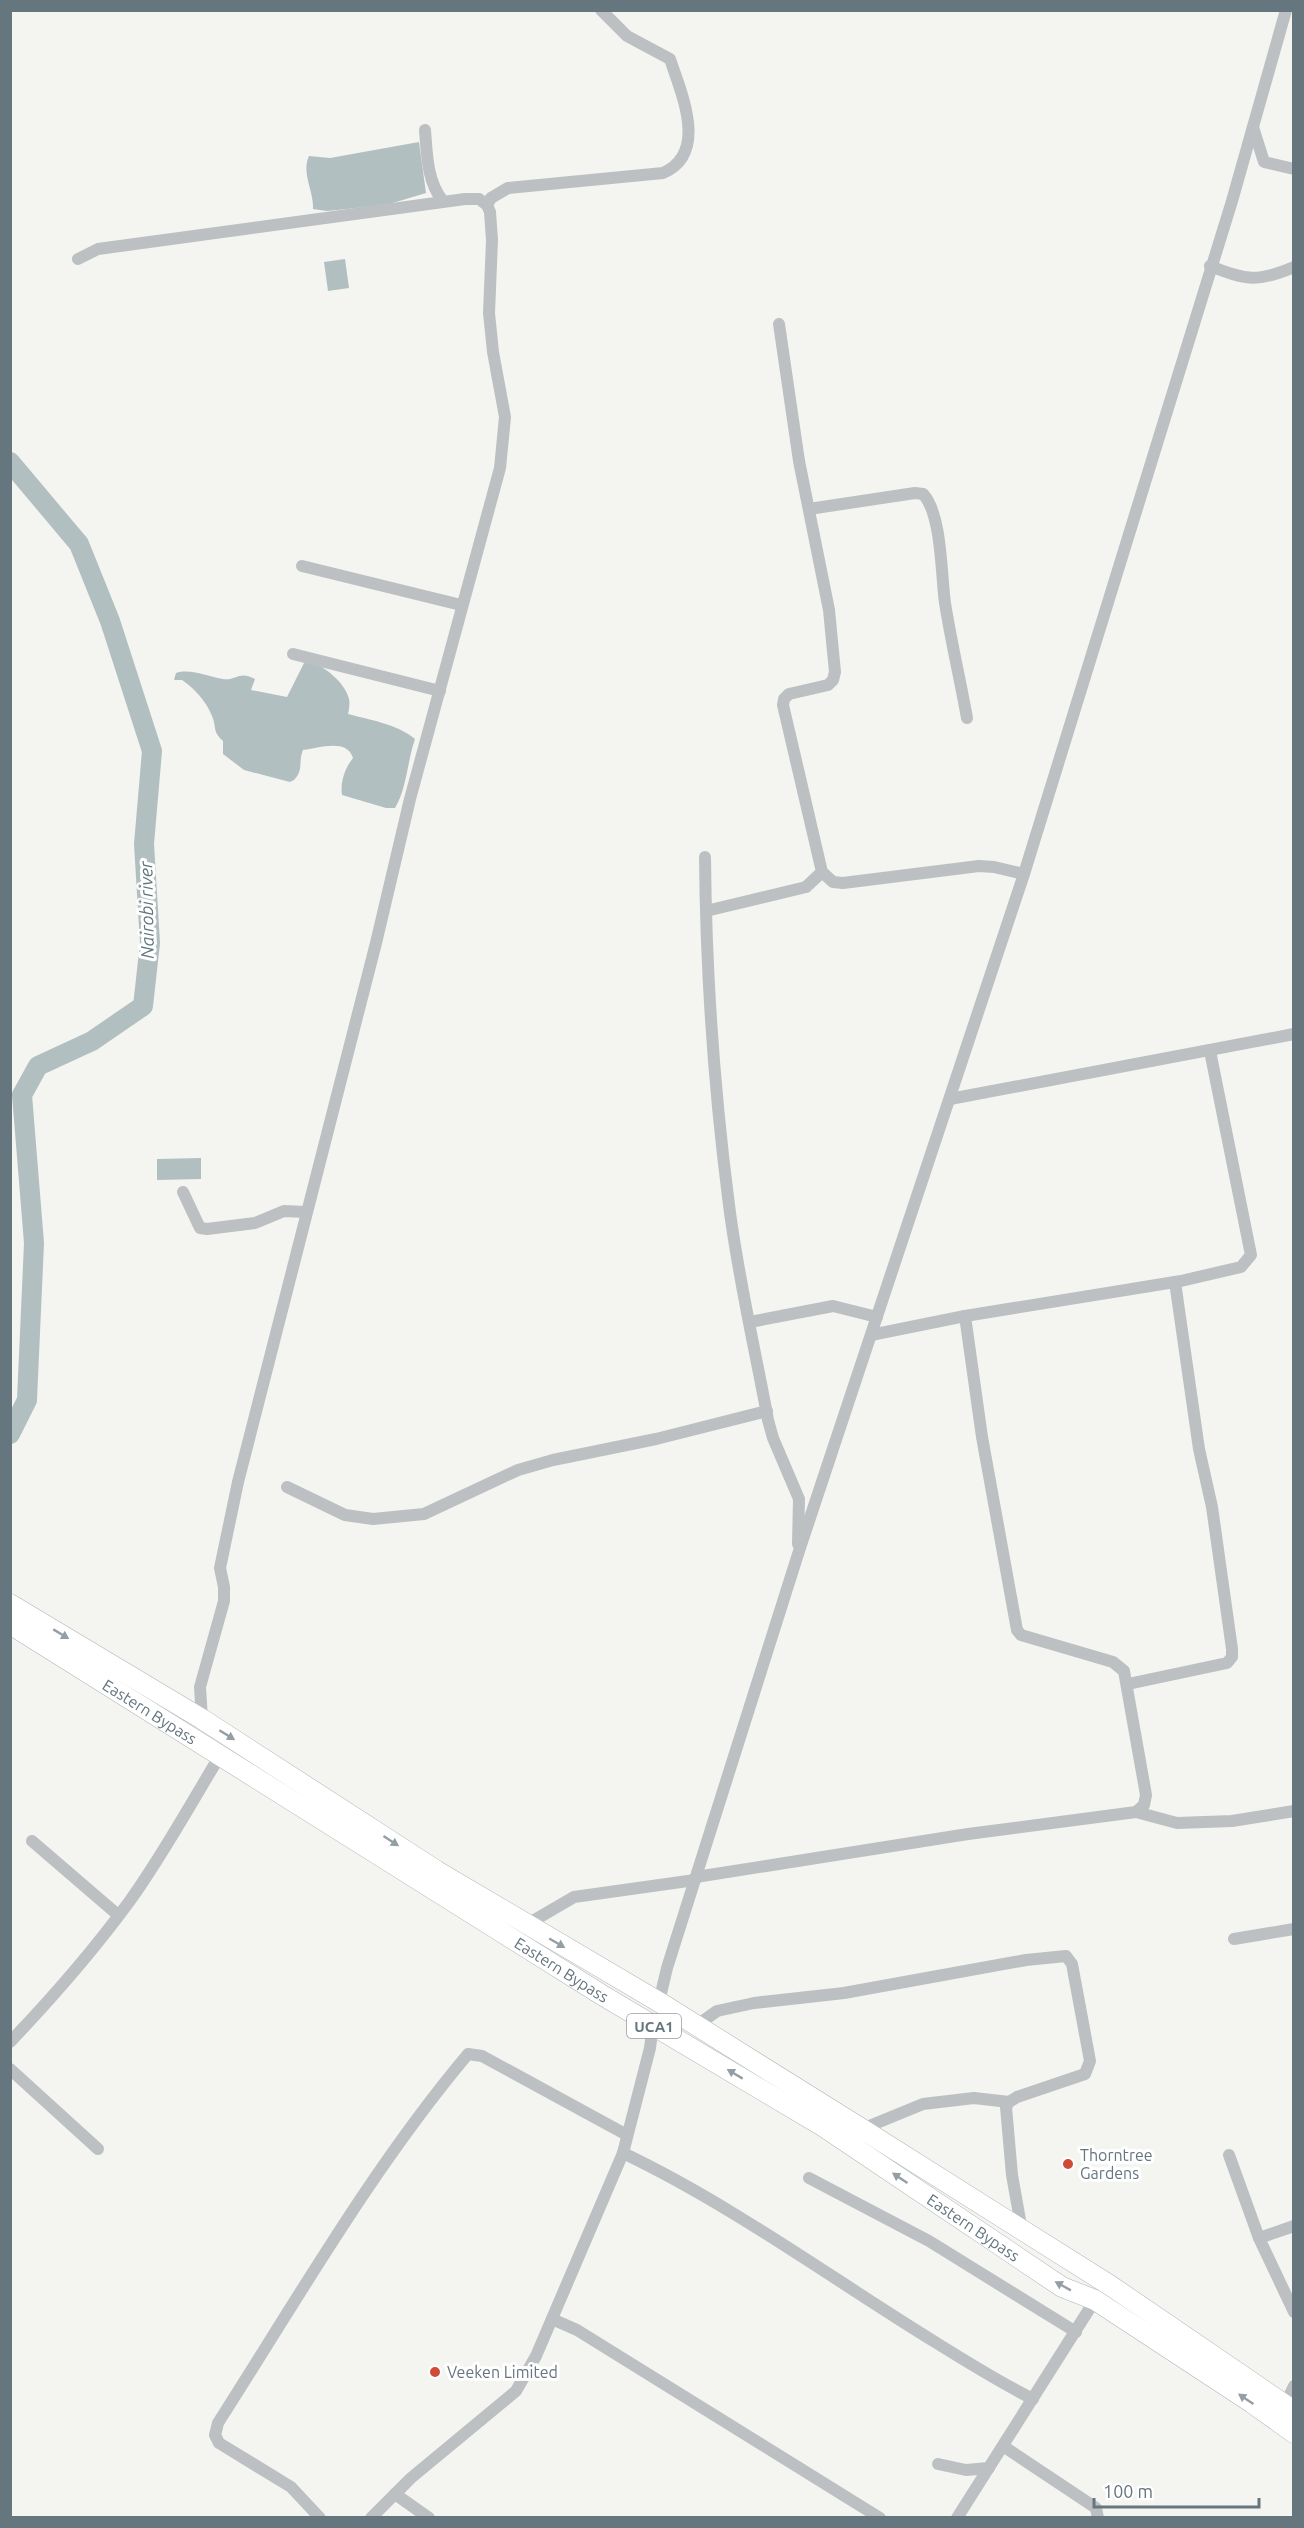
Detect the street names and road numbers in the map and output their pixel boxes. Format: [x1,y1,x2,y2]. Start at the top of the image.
street label: Eastern Bypass [99,1675,200,1748]
street label: Eastern Bypass [511,1934,612,2006]
road number: UCA1 [627,2014,681,2038]
street label: Eastern Bypass [924,2190,1023,2265]

